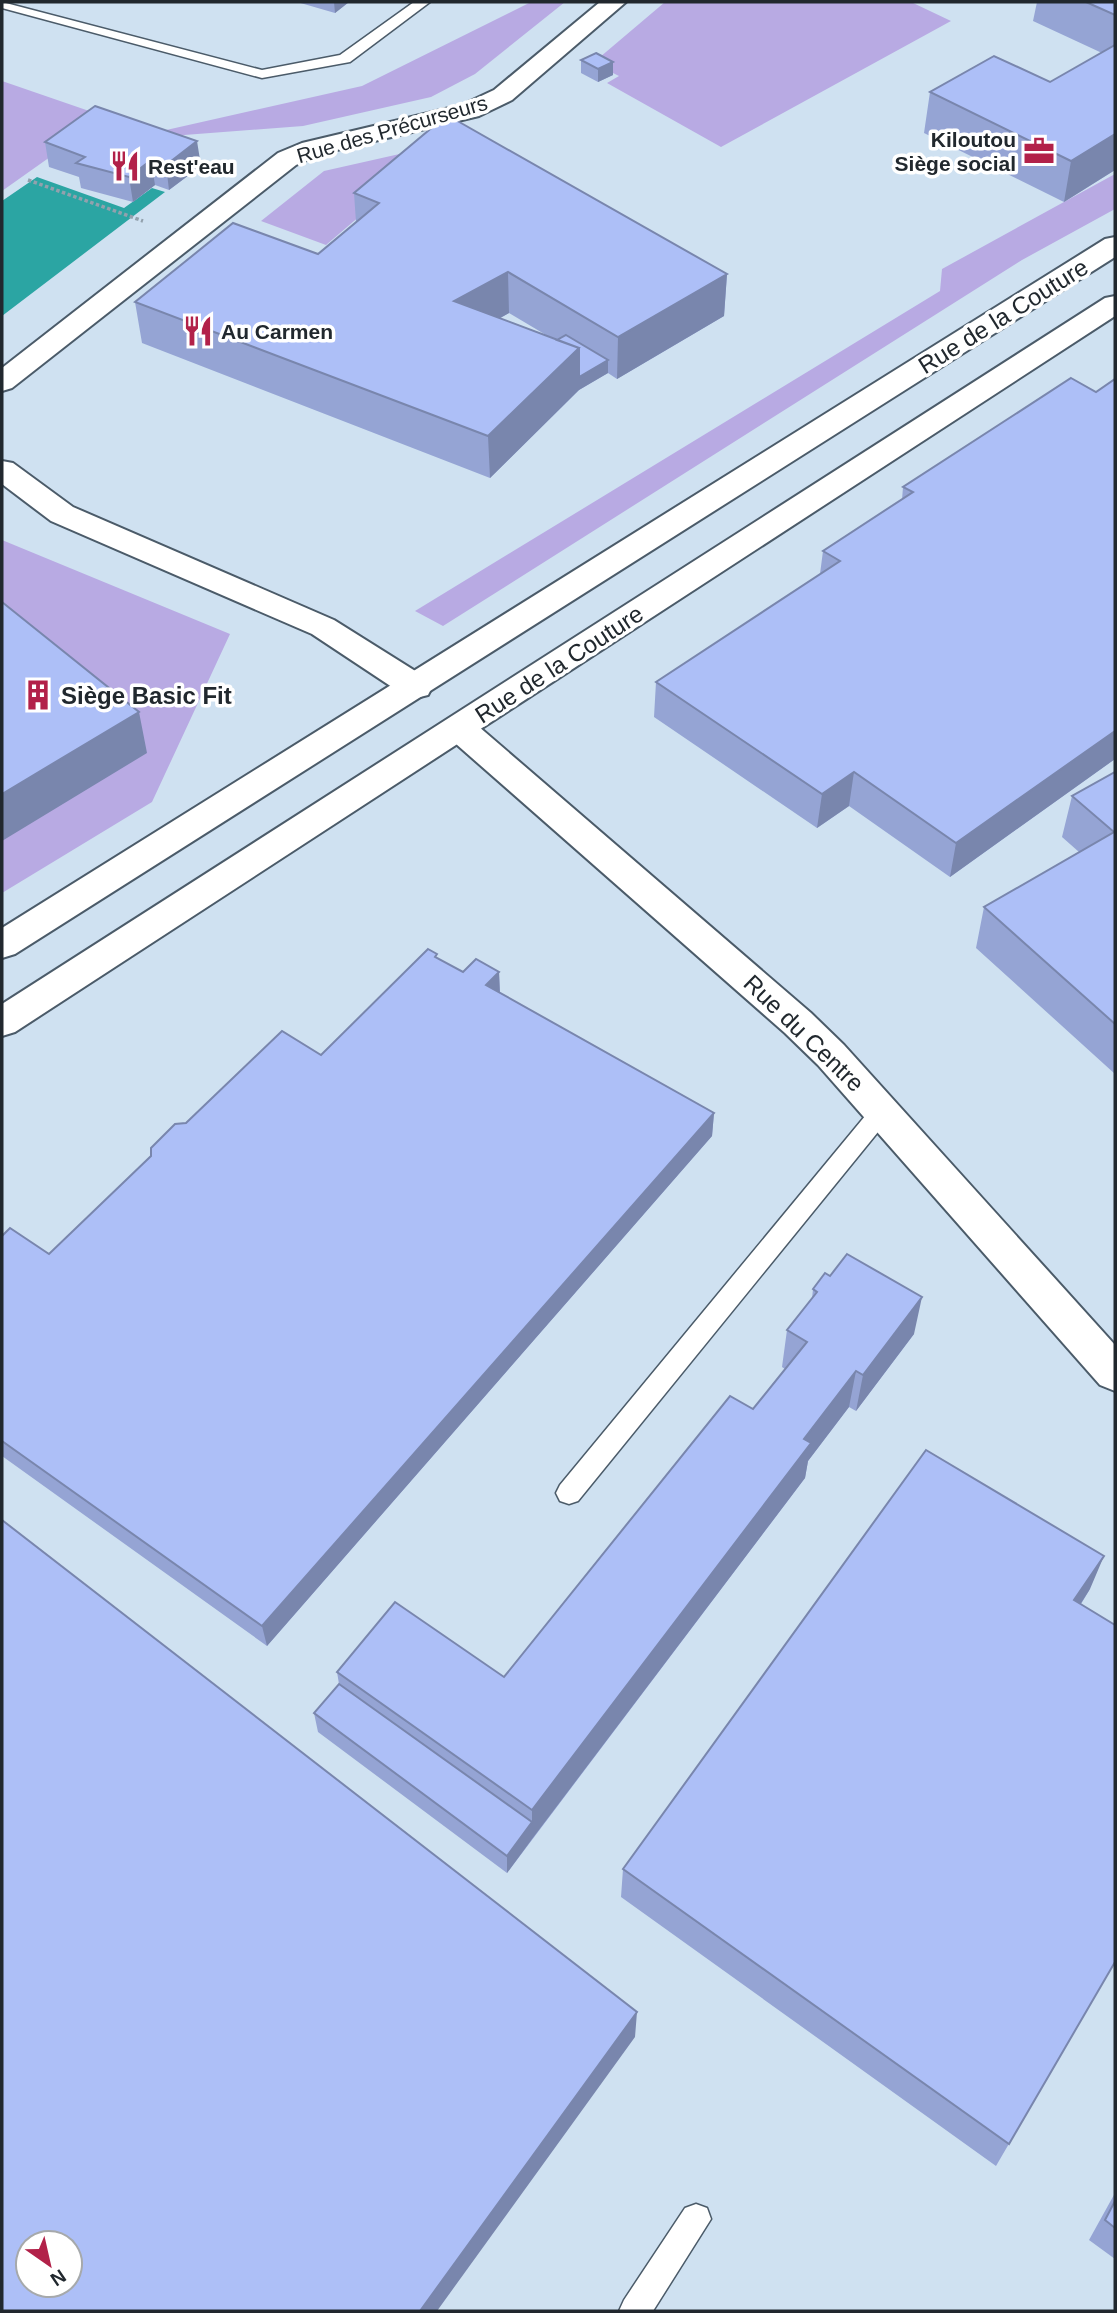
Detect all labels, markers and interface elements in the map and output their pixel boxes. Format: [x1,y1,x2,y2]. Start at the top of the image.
street label: Rue des Précurseurs [294,91,490,167]
place label: Kiloutou Siège social [895,128,1016,175]
office icon: Kiloutou Siège social [1022,134,1056,168]
restaurant icon: Rest'eau [108,149,142,183]
place label: Rest'eau [148,155,235,178]
street label: Rue de la Couture [913,253,1093,379]
restaurant icon: Au Carmen [181,314,215,348]
place label: Au Carmen [221,320,333,343]
street label: Rue de la Couture [470,600,648,728]
building icon: Siège Basic Fit [21,678,55,712]
place label: Siège Basic Fit [61,682,232,709]
street label: Rue du Centre [738,969,870,1097]
north arrow [14,2229,84,2299]
text: N [47,2265,70,2290]

